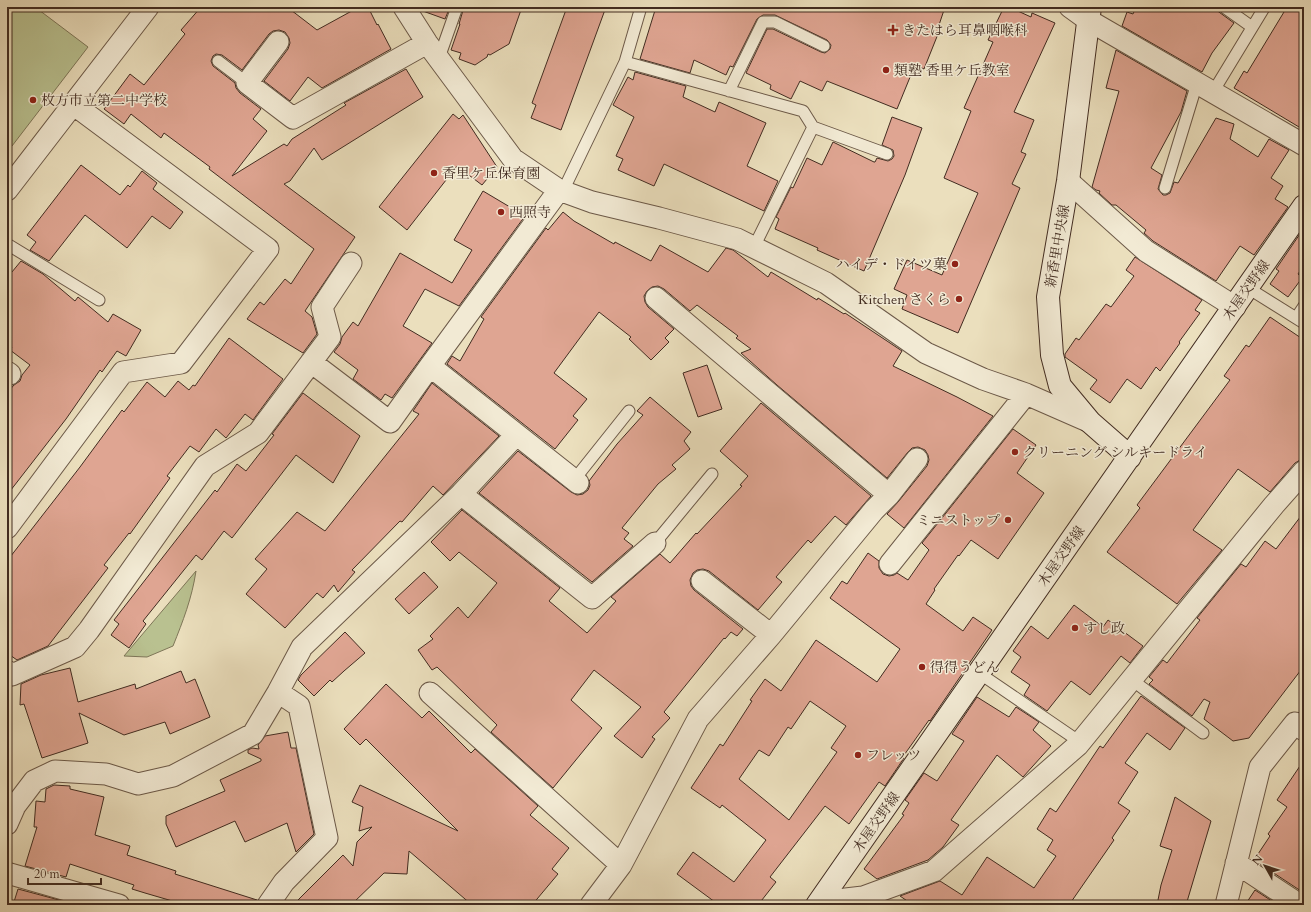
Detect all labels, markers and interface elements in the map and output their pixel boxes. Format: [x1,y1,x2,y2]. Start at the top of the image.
place label: きたはら耳鼻咽喉科 [902,21,1028,40]
marker: きたはら耳鼻咽喉科 [887,24,899,36]
place label: 類塾 香里ケ丘教室 [894,61,1010,80]
marker: 類塾 香里ケ丘教室 [881,65,891,75]
place label: 枚方市立第二中学校 [41,91,167,110]
marker: 枚方市立第二中学校 [28,95,38,105]
place label: 香里ケ丘保育園 [442,164,540,183]
marker: 香里ケ丘保育園 [429,168,439,178]
place label: 西照寺 [509,203,551,222]
street label: 新香里中央線 [1041,203,1074,289]
marker: 西照寺 [496,207,506,217]
place label: ハイデ・ドイツ菓 [836,255,947,274]
street label: 木屋交野線 [1219,256,1274,324]
marker: ハイデ・ドイツ菓 [950,259,960,269]
place label: Kitchen さくら [858,290,951,309]
marker: Kitchen さくら [954,294,964,304]
place label: クリーニング シルキードライ [1023,443,1208,462]
marker: クリーニング シルキードライ [1010,447,1020,457]
place label: ミニストップ [916,511,1000,530]
marker: ミニストップ [1003,515,1013,525]
street label: 木屋交野線 [1034,522,1089,590]
place label: すし政 [1083,619,1125,638]
marker: すし政 [1070,623,1080,633]
place label: 得得うどん [930,658,1000,677]
marker: 得得うどん [917,662,927,672]
place label: フレッツ [866,746,921,765]
marker: フレッツ [853,750,863,760]
street label: 木屋交野線 [849,788,904,856]
north arrow [1245,846,1285,886]
text: N [1249,851,1267,868]
scale bar [28,860,101,886]
text: 20 m [34,866,61,882]

